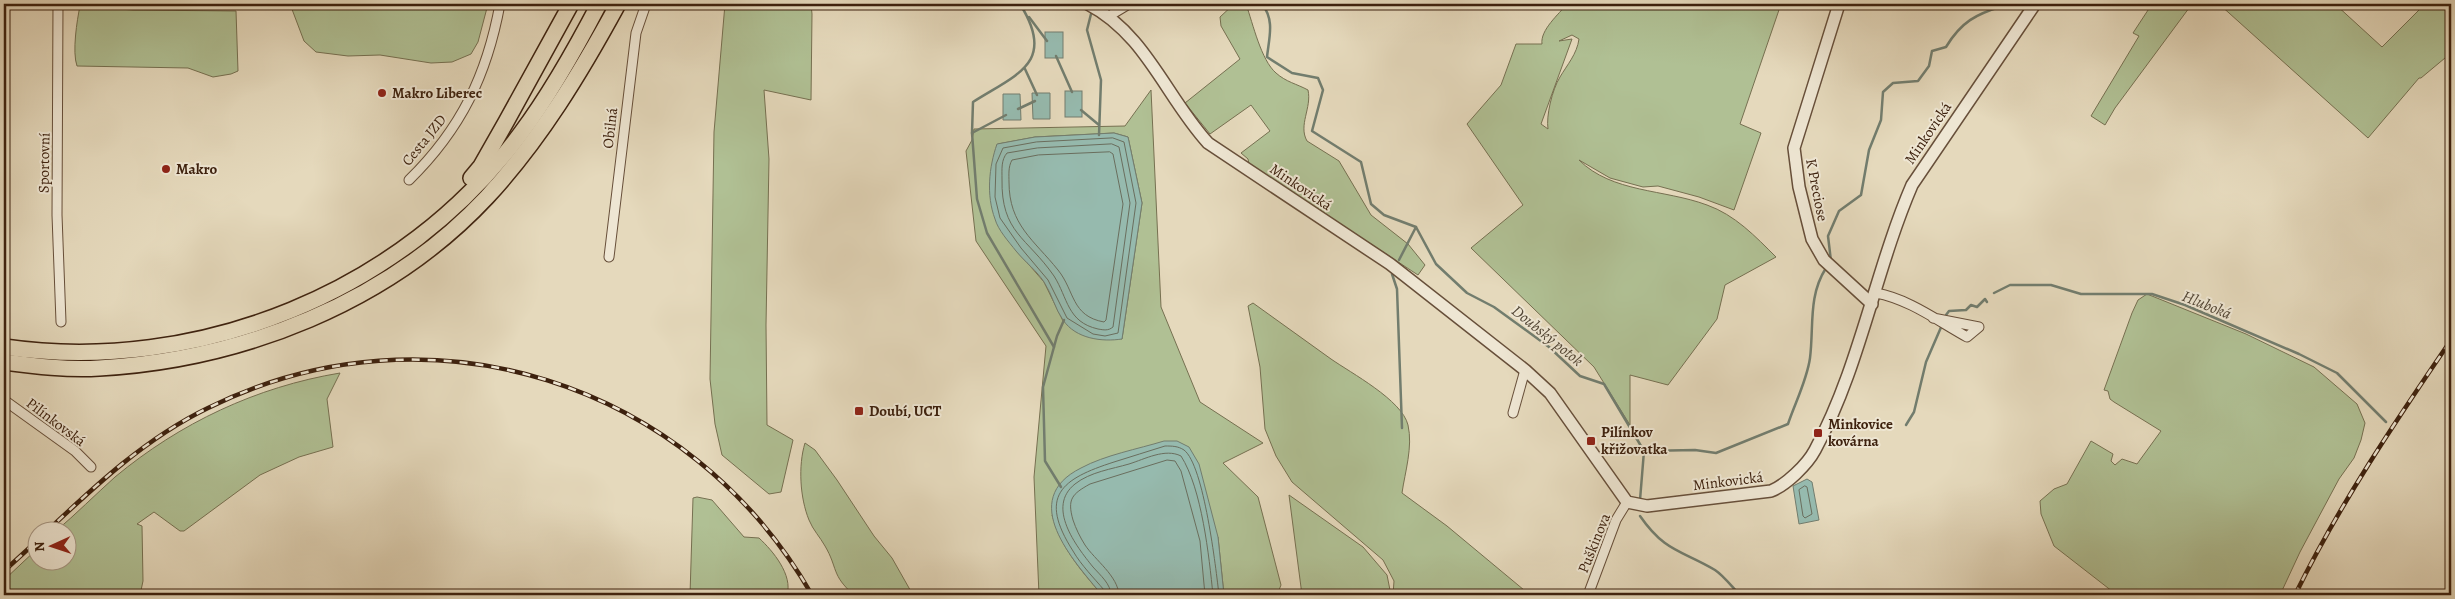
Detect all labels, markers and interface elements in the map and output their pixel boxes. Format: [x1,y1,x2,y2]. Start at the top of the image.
place label: Makro Liberec [392,83,482,103]
marker: Makro Liberec [376,87,388,99]
street label: Minkovická [1900,98,1956,168]
street label: Obilná [598,106,622,150]
street label: Cesta JZD [397,110,451,170]
street label: Sportovní [33,133,55,193]
street label: K Preciose [1801,157,1833,223]
place label: Makro [176,159,217,179]
street label: Minkovická [1266,159,1336,215]
marker: Makro [160,163,172,175]
water label: Hluboká [2179,285,2235,325]
water label: Doubský potok [1507,300,1588,372]
street label: Pilínkovská [22,393,90,451]
place label: Doubí, UCT [869,401,942,421]
marker: Doubí, UCT [853,405,865,417]
place label: Minkovice kovárna [1828,414,1893,451]
place label: Pilínkov křižovatka [1601,422,1668,459]
marker: Minkovice kovárna [1812,427,1824,439]
marker: Pilínkov křižovatka [1585,435,1597,447]
street label: Minkovická [1692,467,1764,495]
street label: Puškinova [1573,510,1615,576]
north arrow [28,522,78,572]
text: N [30,541,49,552]

